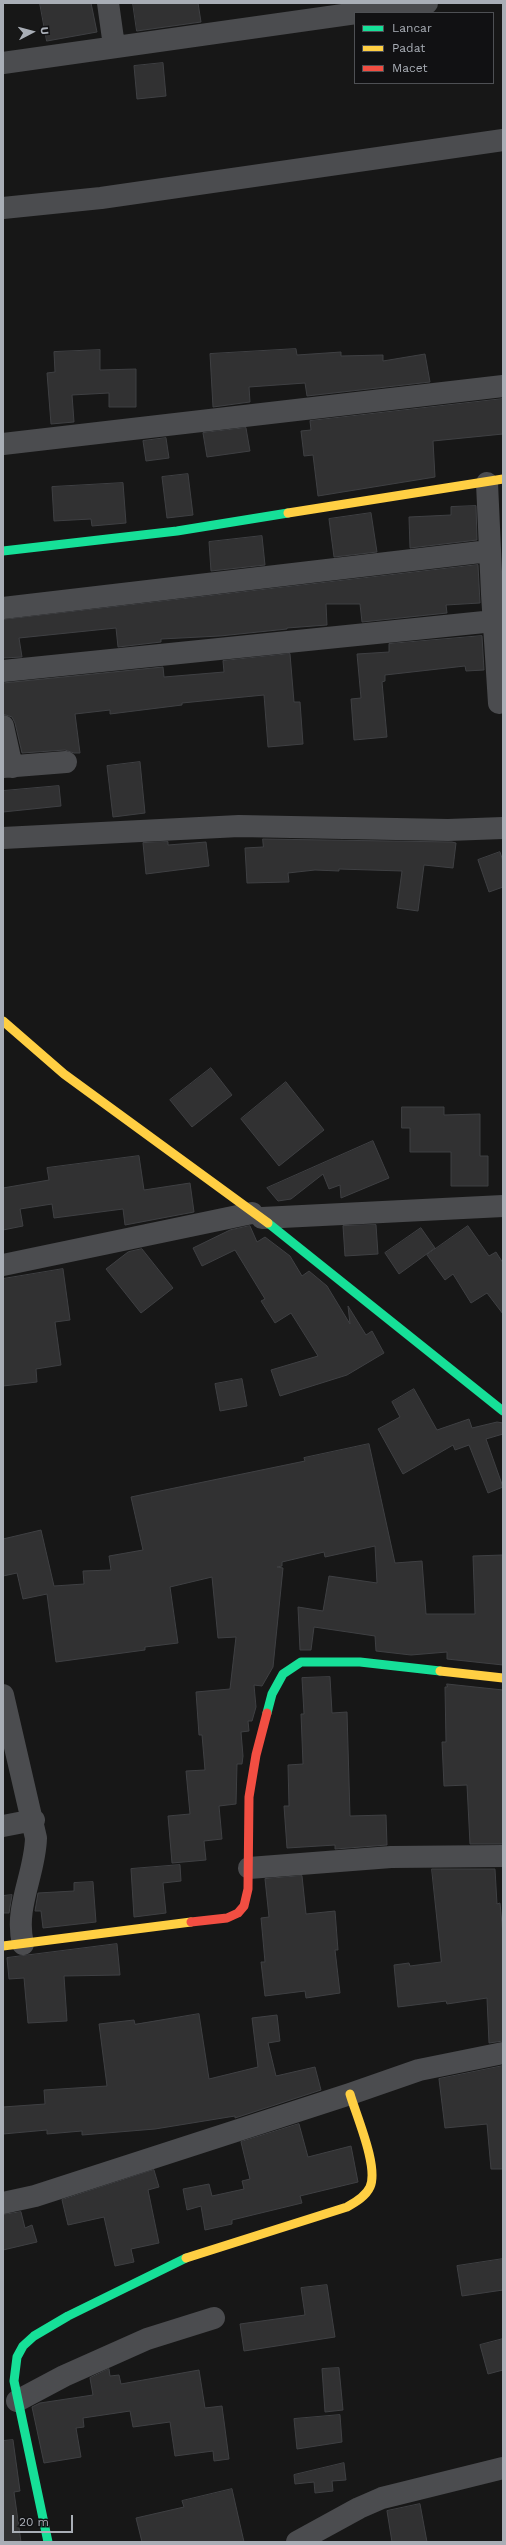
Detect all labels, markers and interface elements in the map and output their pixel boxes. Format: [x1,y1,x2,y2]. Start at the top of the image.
north arrow [12,12,52,52]
legend [354,12,494,84]
text: Lancar [392,21,432,35]
text: U [38,26,51,35]
text: Padat [392,41,425,55]
text: Macet [392,61,427,75]
scale bar [14,2507,75,2533]
text: 20 m [19,2515,49,2529]

